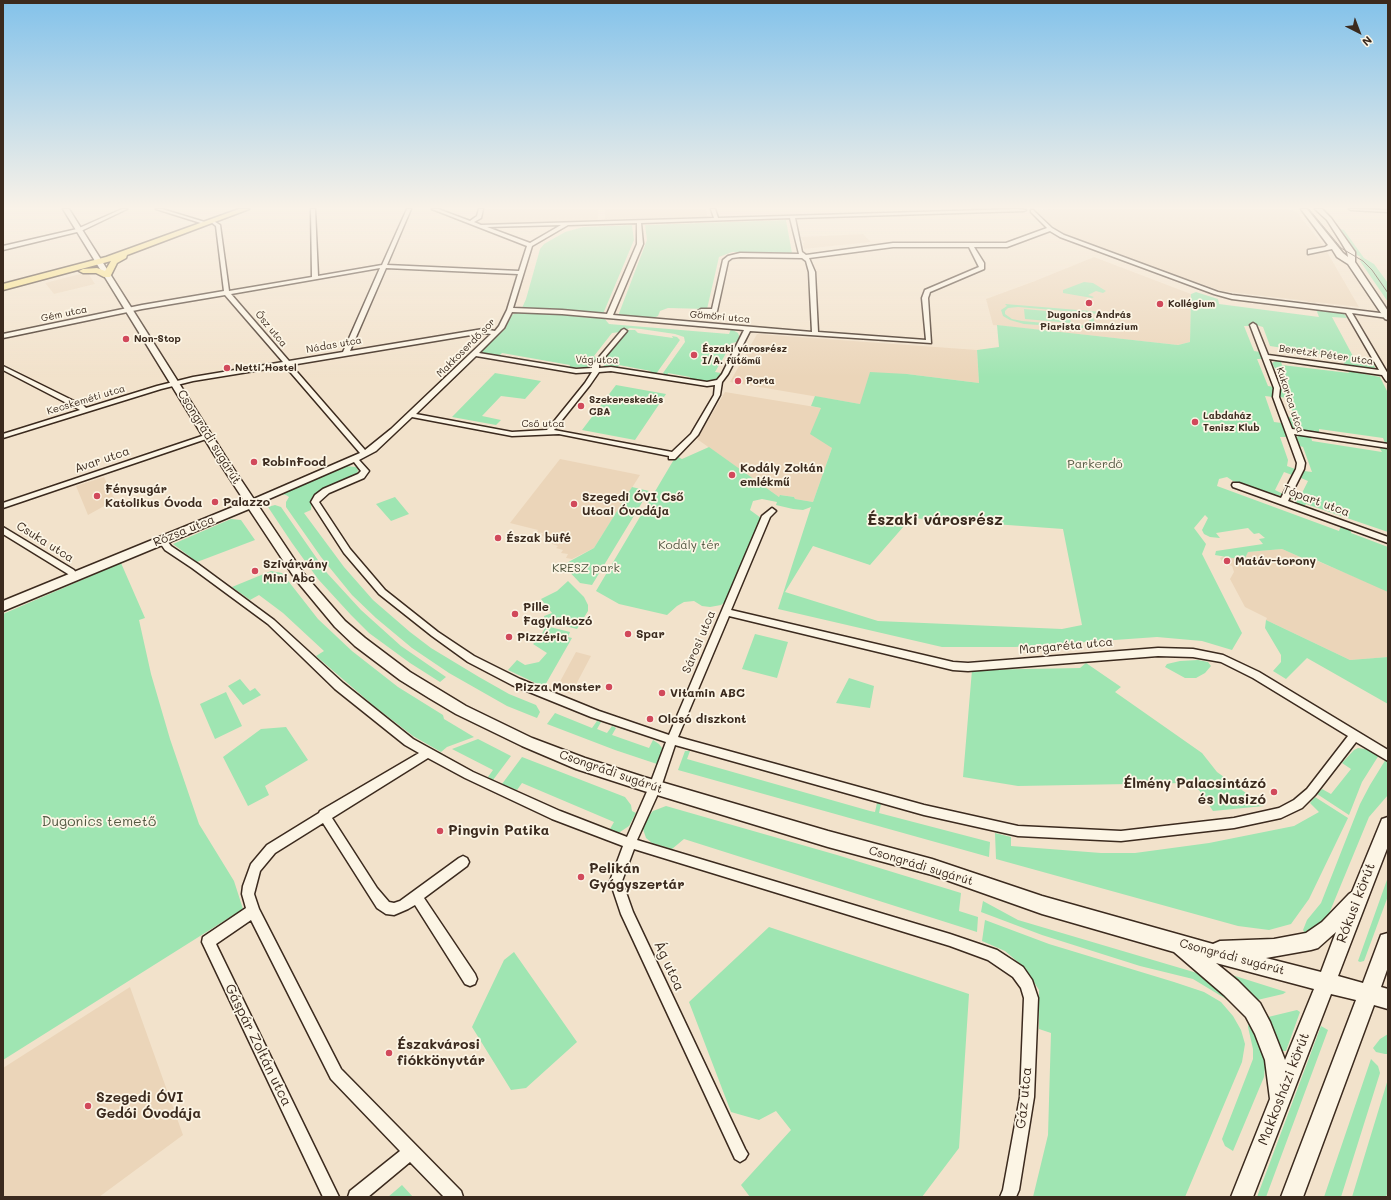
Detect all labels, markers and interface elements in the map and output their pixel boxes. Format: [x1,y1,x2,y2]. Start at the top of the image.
north arrow [1339,12,1379,52]
text: N [1359,33,1375,50]
marker: Dugonics András Piarista Gimnázium [1084,298,1094,308]
place label: Kollégium [1168,298,1215,310]
marker: Kollégium [1155,299,1165,309]
street label: Gém utca [40,303,88,325]
street label: Ősz utca [252,308,290,350]
street label: Gömöri utca [689,308,751,326]
place label: Dugonics András Piarista Gimnázium [1040,309,1138,332]
street label: Makkoserdő sor [434,316,498,380]
place label: Non-Stop [134,333,181,345]
marker: Non-Stop [121,334,131,344]
street label: Nádas utca [305,334,363,356]
street label: Beretzk Péter utca [1278,342,1374,368]
place label: Északi városrész I/A. fűtőmű [702,343,787,366]
marker: Északi városrész I/A. fűtőmű [689,350,699,360]
street label: Vág utca [575,354,619,366]
place label: Netti Hostel [235,362,297,374]
marker: Netti Hostel [222,363,232,373]
street label: Kukorica utca [1274,366,1306,434]
place label: Porta [746,375,775,387]
marker: Porta [733,376,743,386]
street label: Kecskeméti utca [45,382,127,418]
street label: Csongrádi sugárút [174,387,244,487]
place label: Szekereskedés CBA [589,394,663,418]
marker: Szekereskedés CBA [576,401,586,411]
place label: Labdaház Tenisz Klub [1203,410,1260,434]
marker: Labdaház Tenisz Klub [1190,417,1200,427]
street label: Cső utca [521,418,565,430]
street label: Avar utca [73,444,131,476]
place label: RobinFood [262,455,326,469]
marker: RobinFood [249,457,259,467]
park label: Parkerdő [1067,457,1123,471]
place label: Kodály Zoltán emlékmű [740,461,823,489]
marker: Kodály Zoltán emlékmű [727,470,737,480]
place label: Fénysugár Katolikus Óvoda [105,482,202,510]
street label: Tópart utca [1281,482,1351,520]
place label: Szegedi ÓVI Cső Utcai Óvodája [582,490,683,518]
marker: Fénysugár Katolikus Óvoda [92,491,102,501]
place label: Palazzo [223,495,270,509]
marker: Palazzo [210,497,220,507]
marker: Szegedi ÓVI Cső Utcai Óvodája [569,499,579,509]
district label: Északi városrész [867,510,1003,530]
street label: Rózsa utca [151,512,217,550]
street label: Csuka utca [14,519,76,565]
place label: Észak büfé [506,531,571,545]
marker: Észak büfé [493,533,503,543]
park label: Kodály tér [658,538,720,552]
place label: Matáv-torony [1235,554,1316,568]
marker: Matáv-torony [1222,556,1232,566]
place label: Szivárvány Mini Abc [263,557,328,585]
park label: KRESZ park [552,561,620,575]
marker: Szivárvány Mini Abc [250,566,260,576]
place label: Pille Fagylaltozó [523,600,592,628]
street label: Sárosi utca [679,608,719,676]
marker: Pille Fagylaltozó [510,609,520,619]
place label: Spar [636,627,665,641]
marker: Spar [623,629,633,639]
place label: Pizzéria [517,630,568,644]
marker: Pizzéria [504,632,514,642]
street label: Margaréta utca [1019,635,1113,657]
place label: Pizza Monster [515,680,601,694]
marker: Pizza Monster [604,682,614,692]
place label: Vitamin ABC [670,686,745,700]
marker: Vitamin ABC [657,688,667,698]
place label: Olcsó diszkont [658,712,746,726]
marker: Olcsó diszkont [645,714,655,724]
street label: Csongrádi sugárút [557,748,665,796]
place label: Élmény Palacsintázó és Nasizó [1123,776,1266,808]
marker: Élmény Palacsintázó és Nasizó [1269,787,1279,797]
park label: Dugonics temető [42,814,156,830]
place label: Pingvin Patika [448,823,549,839]
marker: Pingvin Patika [435,826,445,836]
street label: Csongrádi sugárút [867,843,975,889]
place label: Pelikán Gyógyszertár [589,861,685,894]
street label: Rókusi körút [1333,861,1379,945]
marker: Pelikán Gyógyszertár [576,872,586,882]
street label: Csongrádi sugárút [1178,936,1286,978]
street label: Ág utca [650,938,688,994]
street label: Gáspár Zoltán utca [221,981,295,1109]
street label: Makkosházi körút [1255,1030,1313,1148]
place label: Északvárosi fiókkönyvtár [397,1037,485,1070]
marker: Északvárosi fiókkönyvtár [384,1048,394,1058]
street label: Gáz utca [1012,1066,1036,1130]
place label: Szegedi ÓVI Gedói Óvodája [96,1090,201,1122]
marker: Szegedi ÓVI Gedói Óvodája [83,1101,93,1111]

